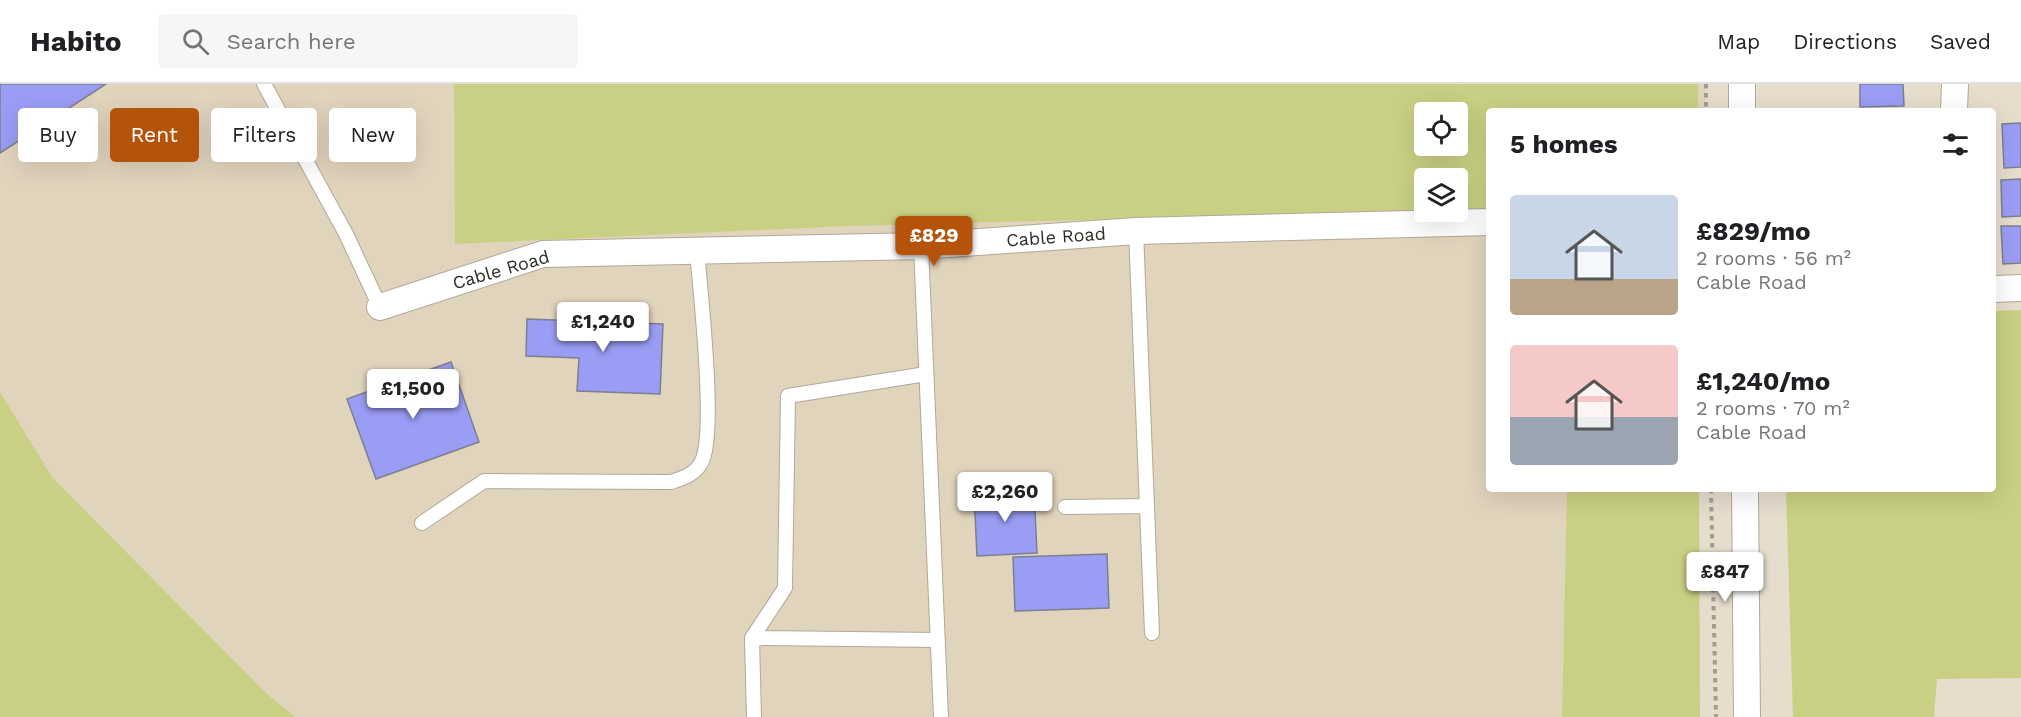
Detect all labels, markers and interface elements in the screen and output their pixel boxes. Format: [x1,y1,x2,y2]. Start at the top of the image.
search box [158,14,578,68]
text: Habito [30,25,122,58]
icon: search [179,25,212,58]
text: Search here [227,29,356,54]
text: Map [1717,29,1760,54]
text: Directions [1793,29,1897,54]
text: Saved [1930,29,1991,54]
map controls [1414,102,1468,222]
button: locate [1414,102,1468,156]
chip: Buy [18,108,98,162]
chip: Rent [110,108,199,162]
chip: Filters [211,108,317,162]
chip: New [329,108,416,162]
icon: filters [1939,128,1972,161]
text: 5 homes [1510,129,1618,159]
button: layers [1414,168,1468,222]
pin: £829 [898,216,970,267]
text: £829/mo [1696,216,1811,246]
icon: home [1558,219,1630,291]
text: £829 [909,223,959,247]
street label: Cable Road [1005,223,1106,250]
street label: Cable Road [450,246,552,293]
text: 2 rooms · 56 m² [1696,246,1851,270]
text: Cable Road [1696,270,1807,294]
pin: £1,240 [554,302,652,353]
text: £1,240 [571,309,635,333]
text: £1,240/mo [1696,366,1830,396]
pin: £1,500 [364,369,462,420]
icon: home [1558,369,1630,441]
text: £1,500 [381,376,445,400]
text: 2 rooms · 70 m² [1696,396,1850,420]
text: Cable Road [1696,420,1807,444]
pin: £2,260 [956,472,1054,523]
text: £2,260 [971,479,1039,503]
pin: £847 [1689,552,1761,603]
text: £847 [1700,559,1750,583]

